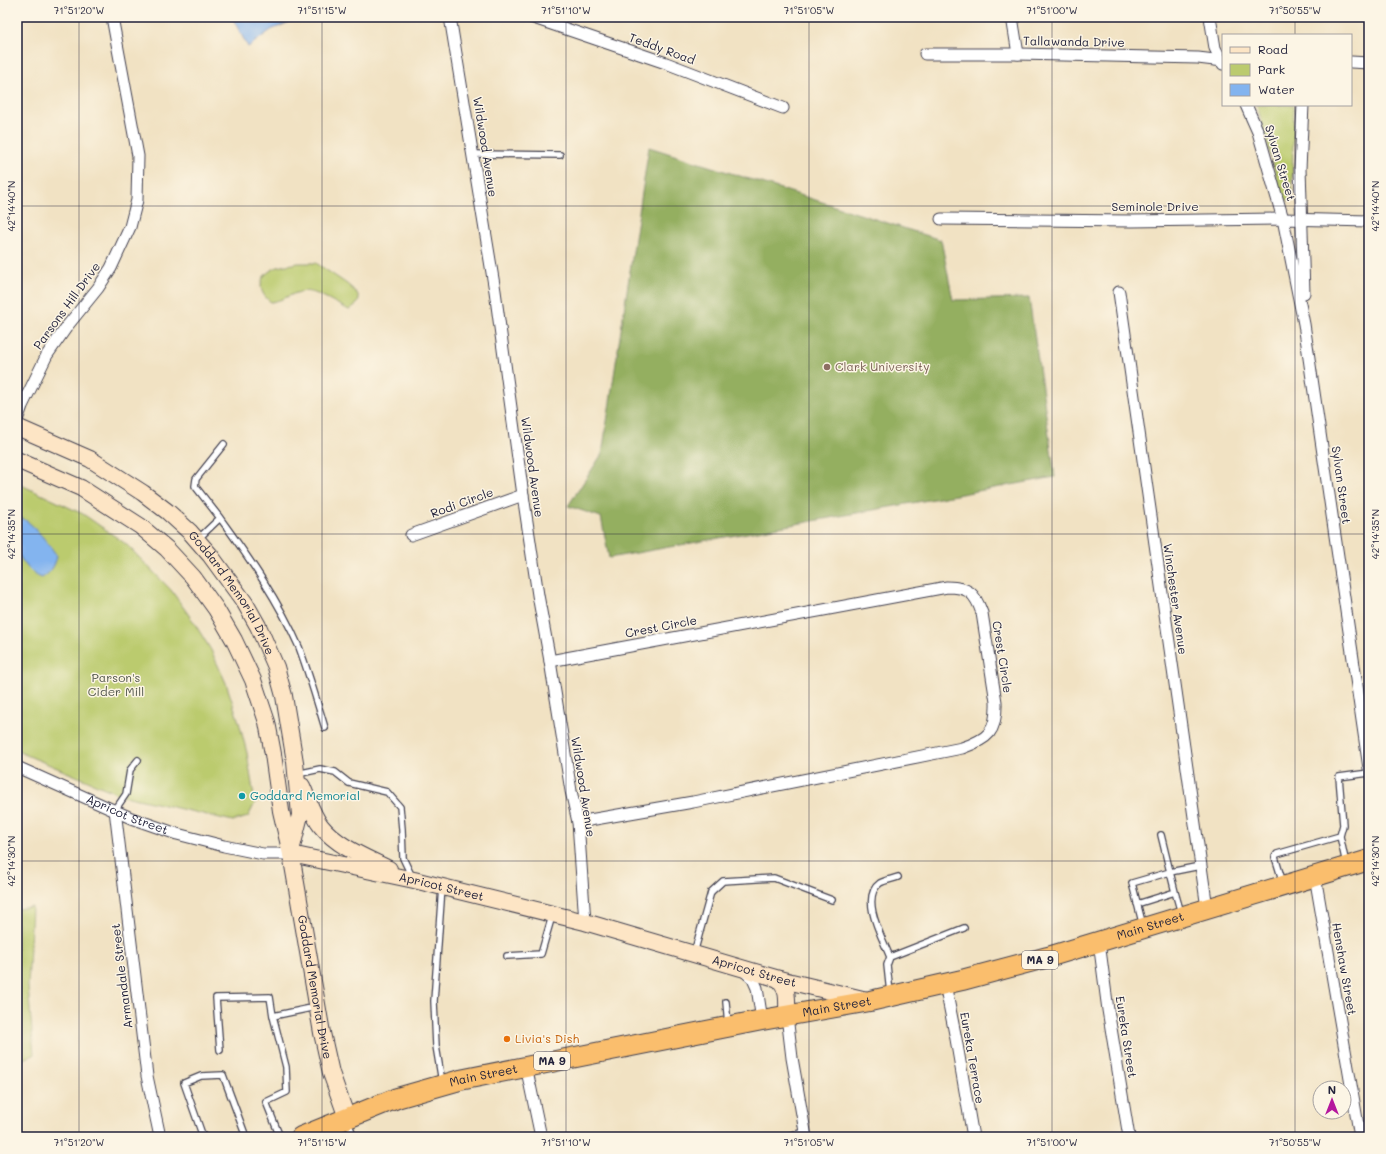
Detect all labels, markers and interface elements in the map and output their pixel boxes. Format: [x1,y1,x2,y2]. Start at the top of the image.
text: 71°51'20"W [54,3,104,17]
text: 71°51'15"W [298,3,347,17]
text: 71°51'10"W [541,3,591,17]
text: 71°51'05"W [784,3,835,17]
text: 71°51'00"W [1026,3,1078,17]
text: 71°50'55"W [1269,3,1321,17]
street label: Teddy Road [627,29,698,68]
street label: Tallawanda Drive [1023,32,1125,50]
legend [1222,34,1352,106]
text: Road [1258,41,1288,57]
text: Park [1258,61,1285,77]
text: Water [1258,81,1295,97]
street label: Wildwood Avenue [470,96,502,198]
street label: Sylvan Street [1262,123,1300,203]
text: 42°14'40"N [4,181,18,231]
text: 42°14'40"N [1368,181,1382,231]
street label: Seminole Drive [1111,198,1199,214]
street label: Parsons Hill Drive [29,259,103,352]
place label: Clark University [835,358,929,374]
marker: Clark University [822,362,832,372]
street label: Wildwood Avenue [518,416,548,518]
street label: Sylvan Street [1329,445,1355,525]
street label: Rodi Circle [428,483,495,521]
text: 42°14'35"N [4,509,18,559]
text: 42°14'35"N [1368,509,1382,559]
street label: Goddard Memorial Drive [186,527,279,657]
street label: Winchester Avenue [1160,542,1192,655]
street label: Crest Circle [624,611,698,641]
street label: Crest Circle [989,620,1017,694]
park label: Parson's Cider Mill [88,669,144,699]
street label: Wildwood Avenue [568,736,600,838]
place label: Goddard Memorial [250,787,360,803]
street label: Apricot Street [84,790,170,837]
marker: Goddard Memorial [237,791,247,801]
text: 42°14'30"N [4,836,18,886]
text: 42°14'30"N [1368,836,1382,886]
street label: Apricot Street [398,868,486,904]
street label: Main Street [1114,907,1186,943]
street label: Goddard Memorial Drive [295,914,337,1060]
street label: Henshaw Street [1329,921,1361,1017]
street label: Armandale Street [107,923,135,1029]
street label: Apricot Street [710,951,798,990]
road number: MA 9 [1022,951,1058,969]
street label: Main Street [801,992,872,1020]
street label: Eureka Street [1113,995,1141,1079]
street label: Eureka Terrace [957,1011,989,1105]
place label: Livia's Dish [515,1030,580,1046]
marker: Livia's Dish [502,1034,512,1044]
road number: MA 9 [534,1052,570,1070]
street label: Main Street [447,1060,519,1090]
north arrow [1312,1080,1352,1120]
text: N [1328,1082,1336,1097]
text: 71°51'20"W [54,1135,104,1149]
text: 71°51'15"W [298,1135,347,1149]
text: 71°51'10"W [541,1135,591,1149]
text: 71°51'05"W [784,1135,835,1149]
text: 71°51'00"W [1026,1135,1078,1149]
text: 71°50'55"W [1269,1135,1321,1149]

